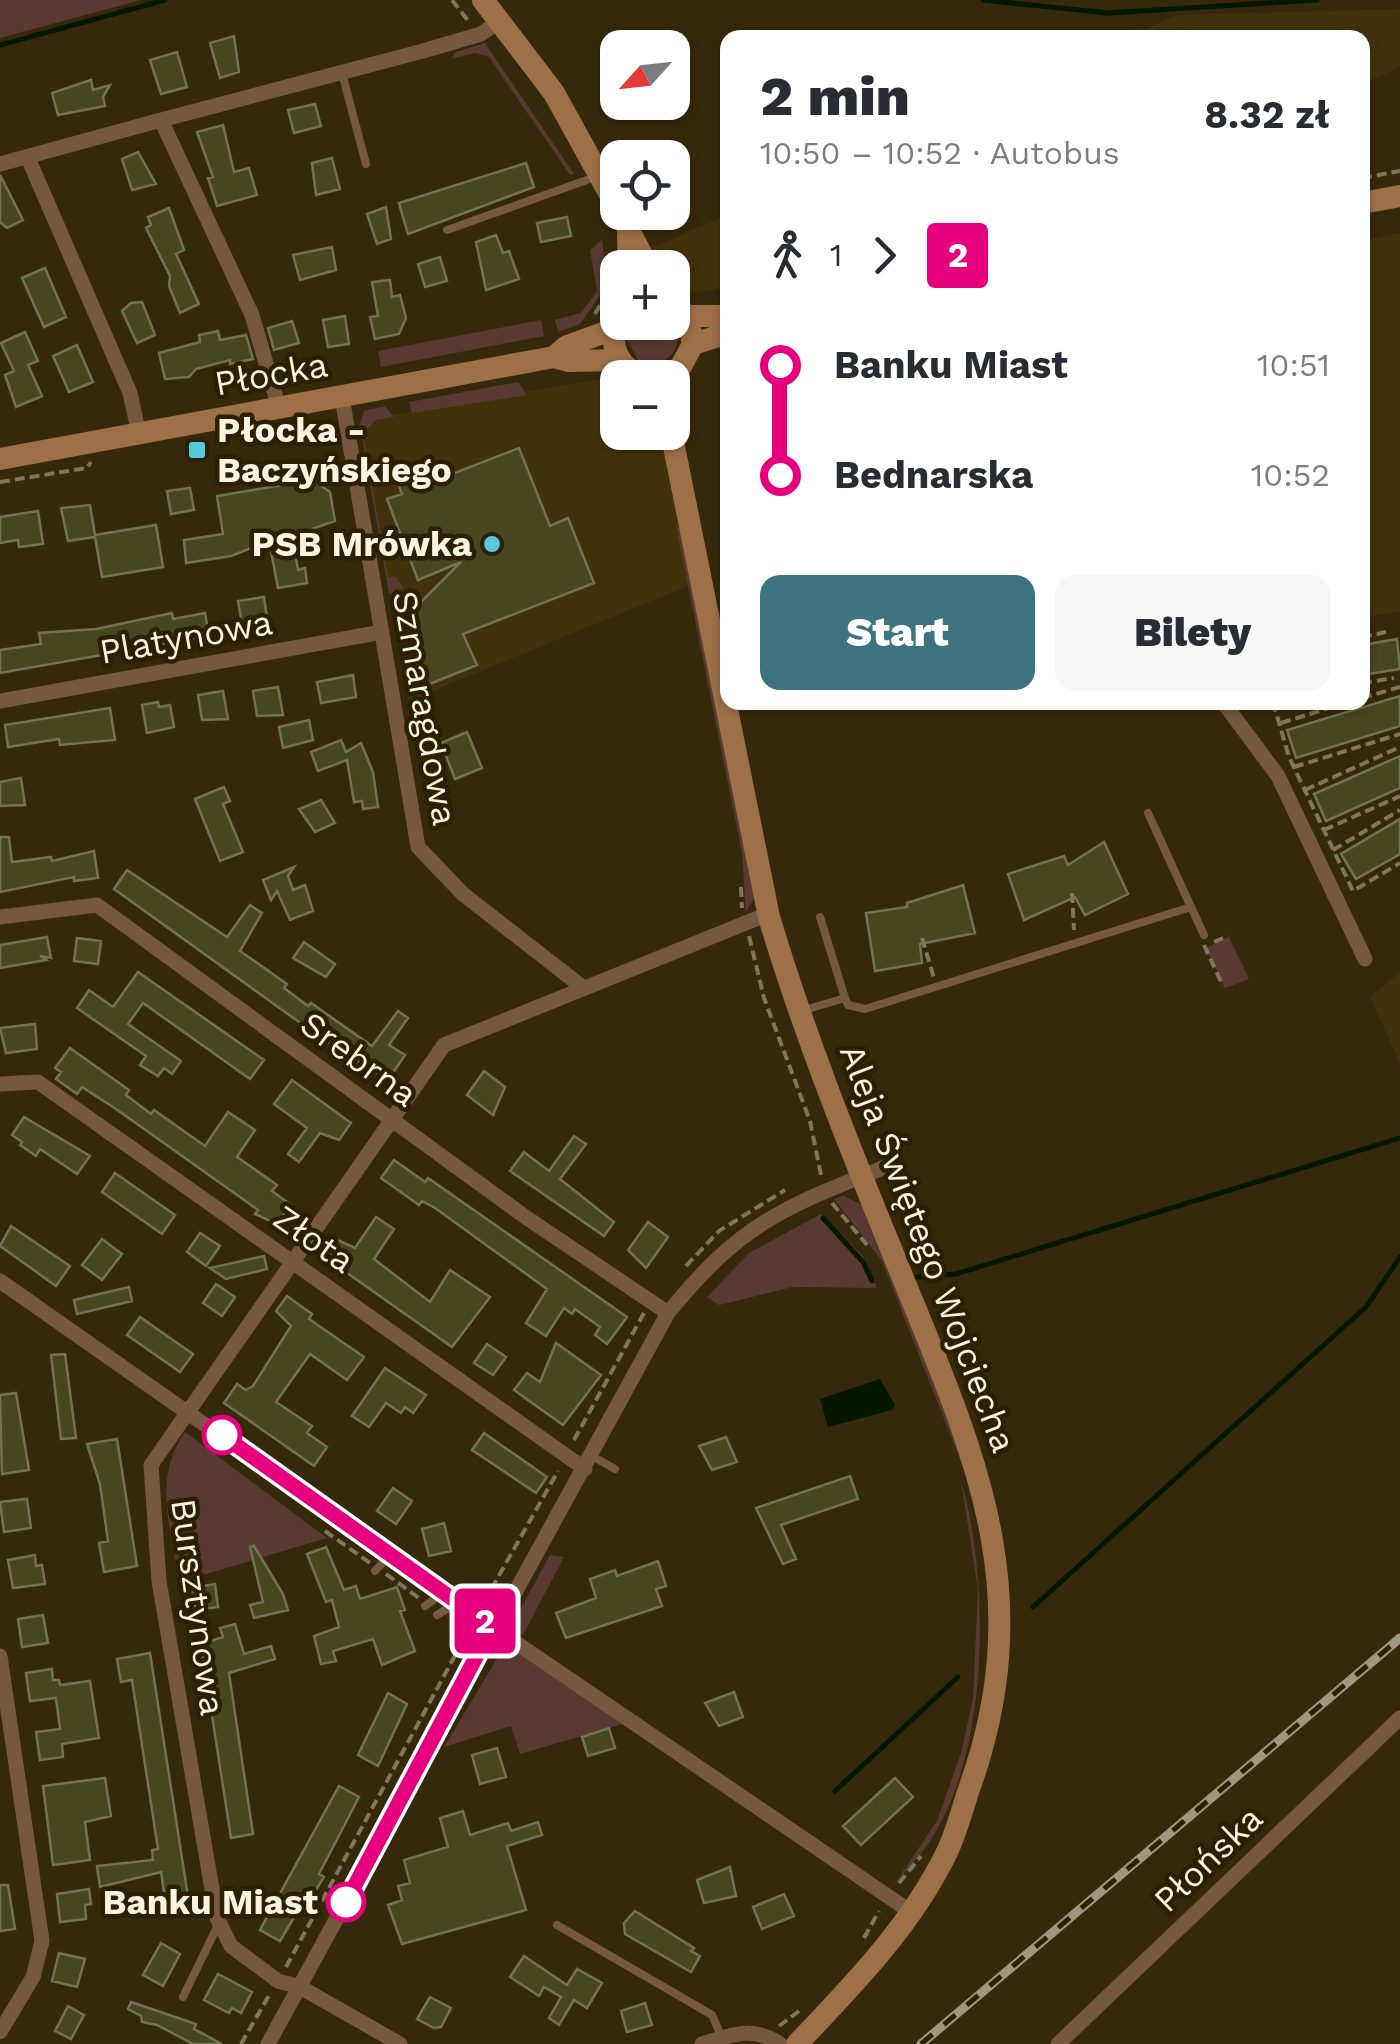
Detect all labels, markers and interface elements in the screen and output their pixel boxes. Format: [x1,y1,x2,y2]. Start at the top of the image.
north arrow [600,30,690,120]
map controls [600,30,690,450]
text: 2 min [760,64,910,128]
text: 8.32 zł [1204,93,1330,137]
text: 10:50 – 10:52 · Autobus [760,134,1120,172]
button: locate [600,140,690,230]
icon: walk [760,228,815,283]
icon: forward [857,228,912,283]
text: 2 [947,234,968,276]
text: 1 [830,236,842,274]
button: + [600,250,690,340]
street label: Płocka [211,343,331,405]
text: Banku Miast [834,343,1068,387]
text: 10:51 [1257,346,1330,384]
button: − [600,360,690,450]
place label: Płocka - Baczyńskiego [217,409,452,491]
marker: Płocka - Baczyńskiego [186,439,208,461]
text: Bednarska [834,453,1033,497]
text: 10:52 [1251,456,1330,494]
place label: PSB Mrówka [252,523,473,565]
marker: PSB Mrówka [481,533,503,555]
button: Start [760,575,1035,690]
button: Bilety [1055,575,1330,690]
street label: Szmaragdowa [384,587,466,829]
street label: Platynowa [96,601,276,673]
street label: Srebrna [292,1003,426,1115]
street label: Aleja Świętego Wojciecha [831,1038,1025,1458]
street label: Złota [266,1196,362,1282]
unlabelled marker [203,1416,241,1454]
street label: Bursztynowa [162,1496,234,1718]
line badge: 2 [452,1588,518,1654]
text: 2 [475,1600,495,1642]
street label: Płońska [1145,1797,1271,1921]
place label: Banku Miast [103,1881,318,1923]
marker: Banku Miast [327,1883,365,1921]

